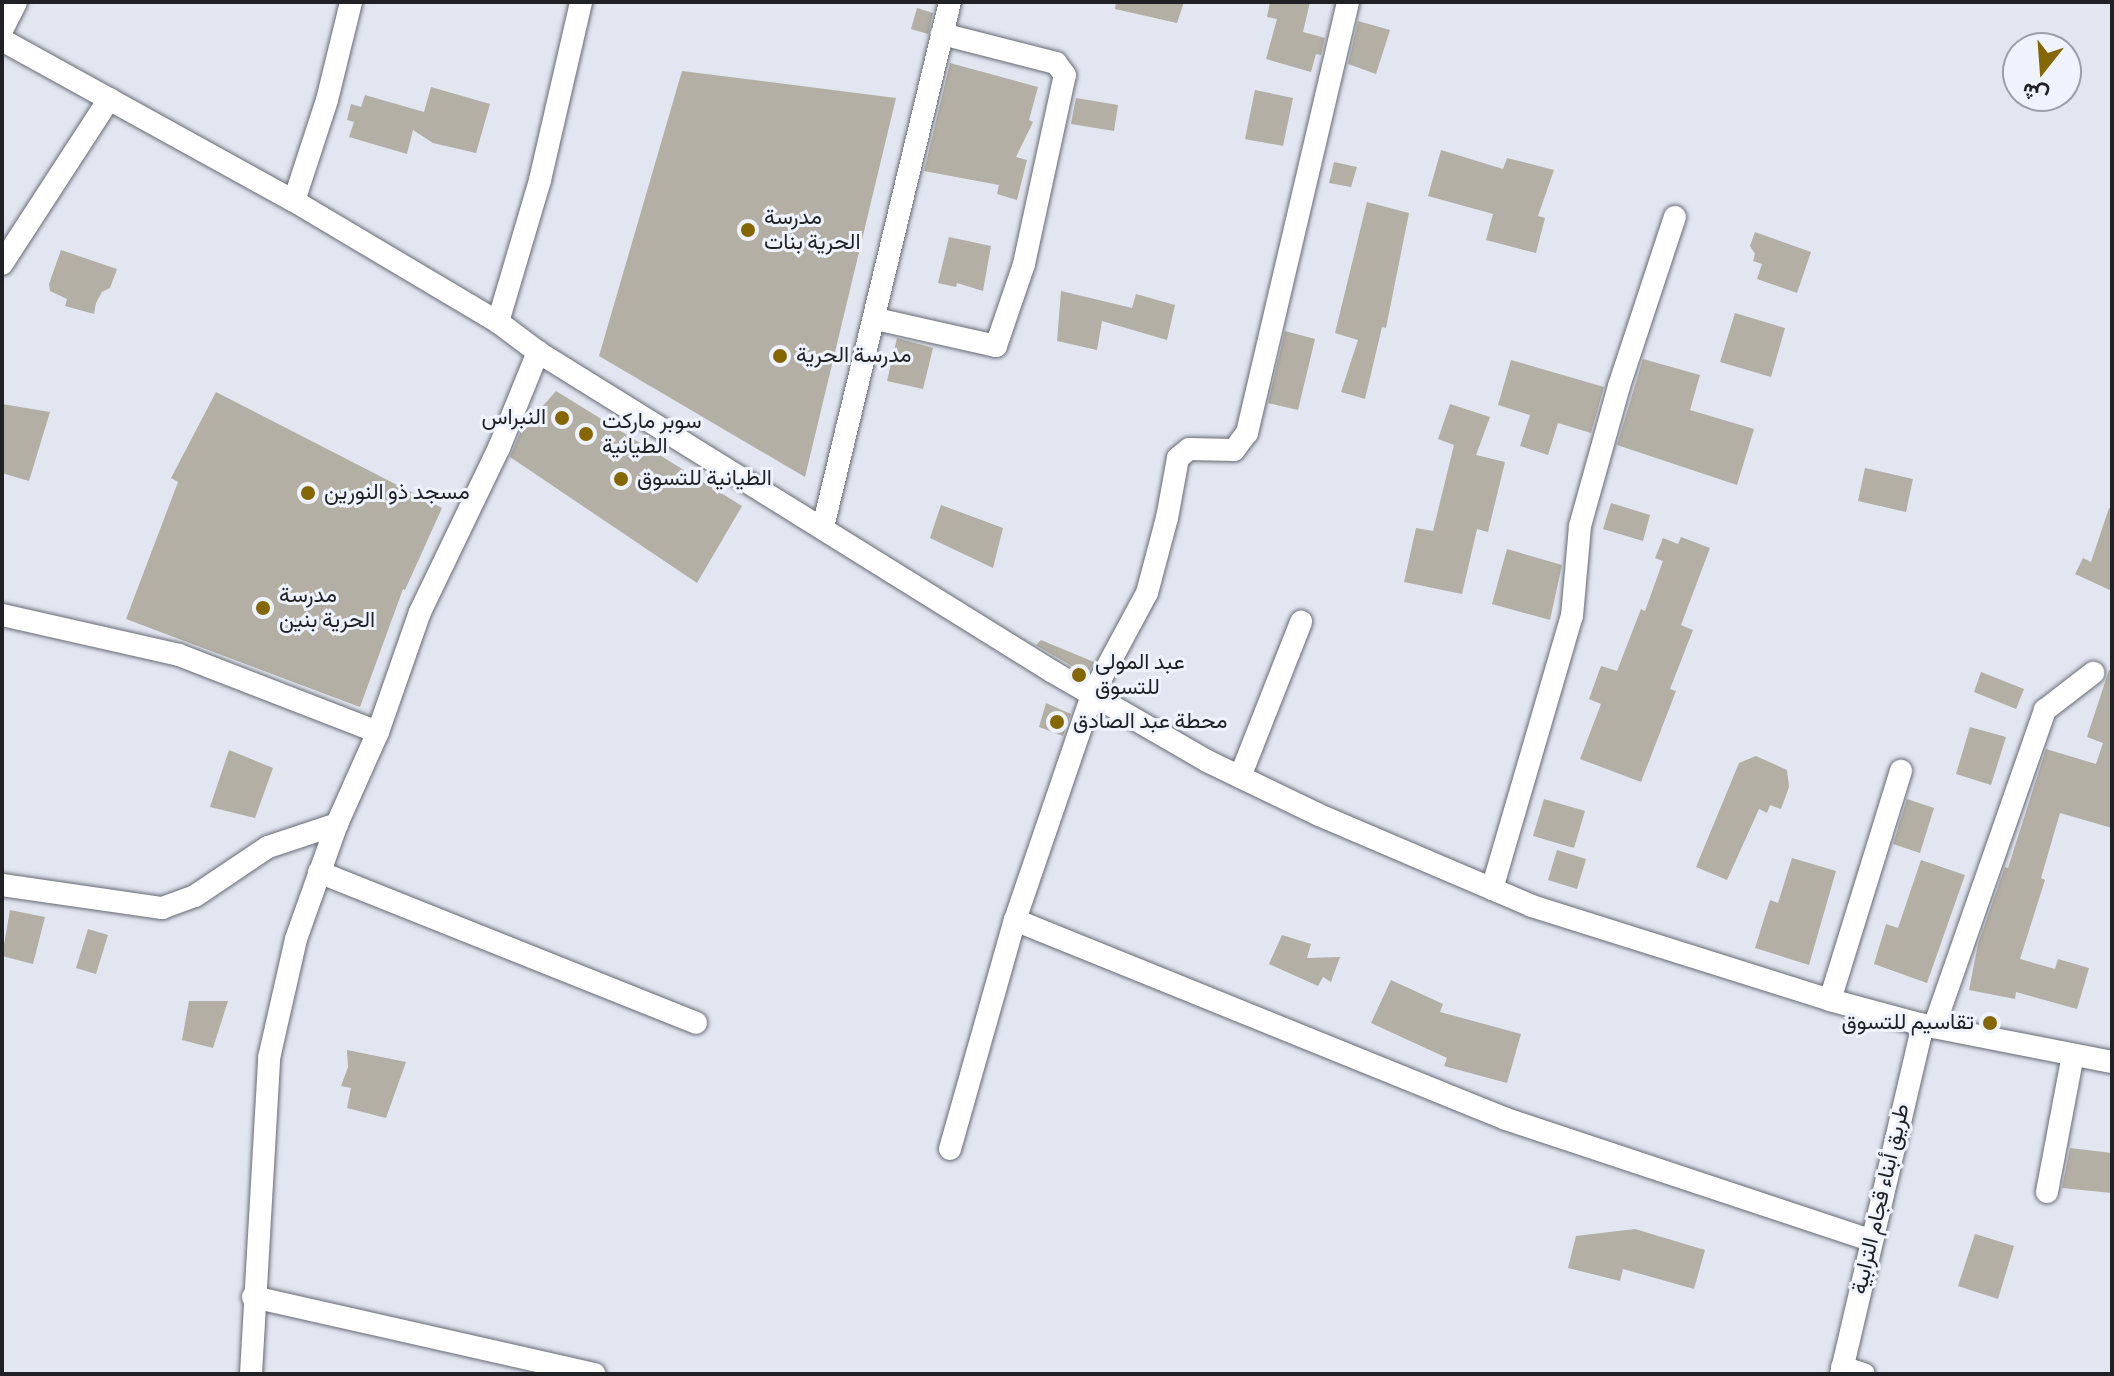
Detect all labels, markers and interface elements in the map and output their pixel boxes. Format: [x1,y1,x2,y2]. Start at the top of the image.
north arrow [2002,32,2082,112]
text: ش [2018,74,2053,112]
place label: مدرسة الحرية بنات [764,204,860,256]
marker: مدرسة الحرية بنات [739,221,757,239]
place label: مدرسة الحرية [796,343,912,369]
marker: مدرسة الحرية [771,347,789,365]
place label: النبراس [481,405,546,431]
place label: سوبر ماركت الطيانية [602,408,702,460]
marker: النبراس [553,409,571,427]
marker: سوبر ماركت الطيانية [577,425,595,443]
place label: الطيانية للتسوق [637,466,772,492]
marker: الطيانية للتسوق [612,470,630,488]
place label: مسجد ذو النورين [324,480,470,506]
marker: مسجد ذو النورين [299,484,317,502]
place label: مدرسة الحرية بنين [279,582,375,634]
marker: مدرسة الحرية بنين [254,599,272,617]
place label: عبد المولى للتسوق [1095,649,1185,700]
marker: عبد المولى للتسوق [1070,666,1088,684]
place label: محطة عبد الصادق [1073,709,1227,735]
marker: محطة عبد الصادق [1048,713,1066,731]
place label: تقاسيم للتسوق [1842,1010,1974,1036]
marker: تقاسيم للتسوق [1981,1014,1999,1032]
street label: طريق أبناء قجام الترابية [1846,1101,1916,1297]

